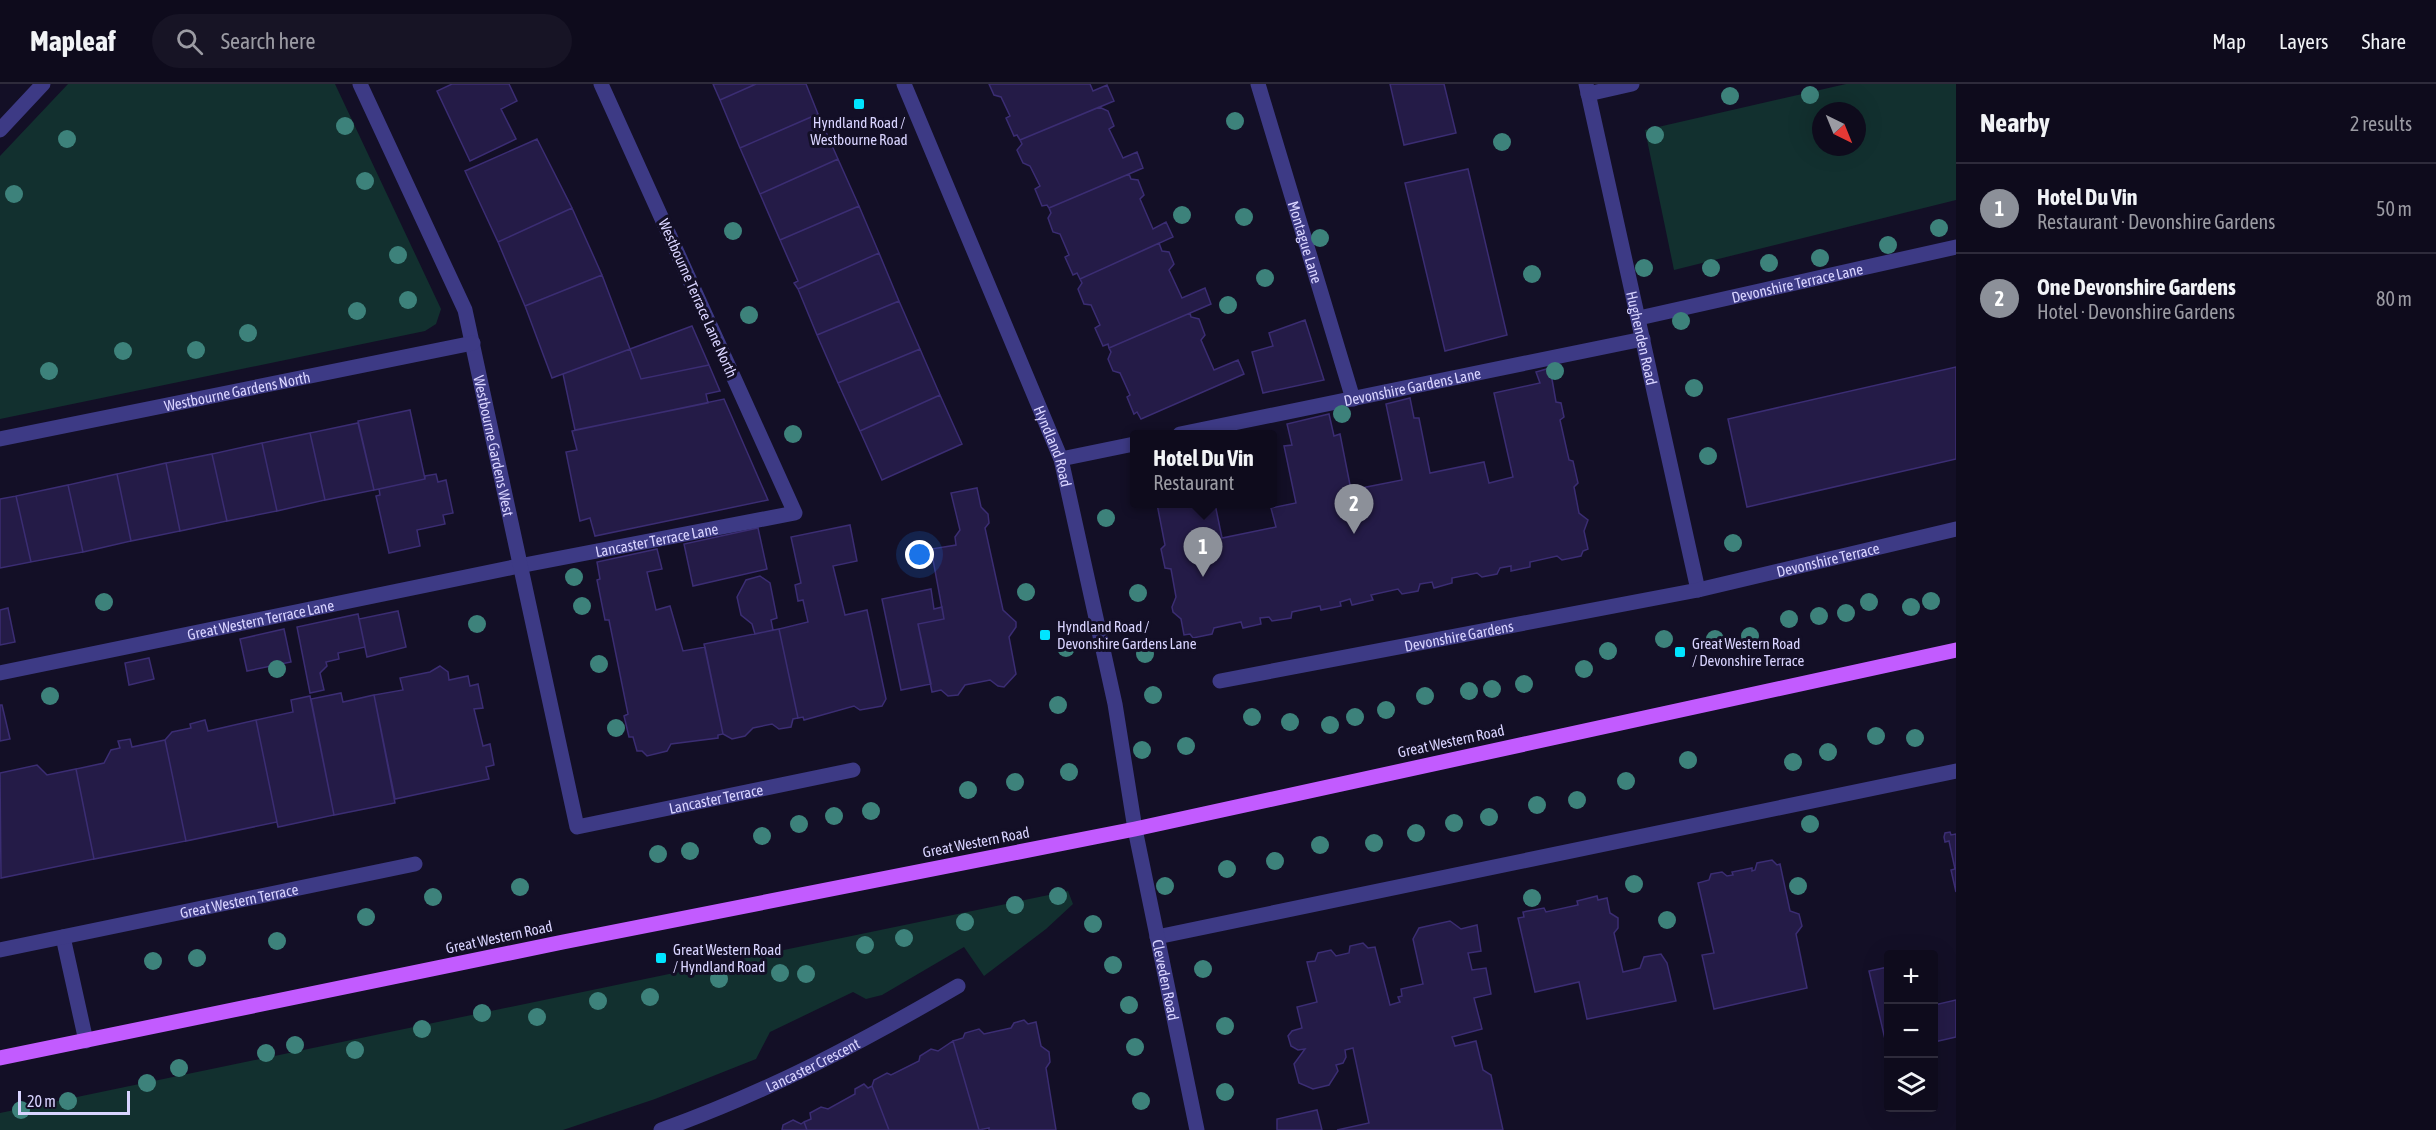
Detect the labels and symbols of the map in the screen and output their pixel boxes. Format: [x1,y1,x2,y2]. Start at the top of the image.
marker: Hyndland Road / Westbourne Road [852,97,866,111]
north arrow [1812,102,1866,156]
place label: Hyndland Road / Westbourne Road [810,114,908,148]
street label: Montague Lane [1285,199,1326,285]
street label: Westbourne Terrace Lane North [655,216,741,380]
street label: Devonshire Terrace Lane [1730,260,1865,306]
street label: Hughenden Road [1624,289,1661,386]
street label: Devonshire Gardens Lane [1342,364,1482,409]
street label: Westbourne Gardens North [163,368,312,414]
street label: Westbourne Gardens West [471,374,518,518]
street label: Hyndland Road [1031,403,1075,488]
pin: 2 [1334,484,1374,534]
street label: Lancaster Terrace Lane [594,519,720,560]
pin: 1 [1184,528,1222,577]
street label: Devonshire Terrace [1775,539,1881,580]
your location [905,540,934,569]
street label: Great Western Terrace Lane [186,596,336,643]
street label: Devonshire Gardens [1403,617,1515,654]
place label: Hyndland Road / Devonshire Gardens Lane [1057,618,1197,652]
marker: Hyndland Road / Devonshire Gardens Lane [1038,628,1052,642]
place label: Great Western Road / Devonshire Terrace [1692,635,1804,669]
marker: Great Western Road / Devonshire Terrace [1673,645,1687,659]
street label: Great Western Road [1396,721,1506,761]
street label: Lancaster Terrace [667,780,765,816]
street label: Great Western Road [921,823,1031,861]
street label: Great Western Terrace [178,880,300,921]
street label: Great Western Road [444,917,554,957]
street label: Cleveden Road [1149,938,1183,1022]
place label: Great Western Road / Hyndland Road [673,941,781,975]
marker: Great Western Road / Hyndland Road [654,951,668,965]
street label: Lancaster Crescent [763,1034,862,1095]
scale bar [18,1088,130,1116]

